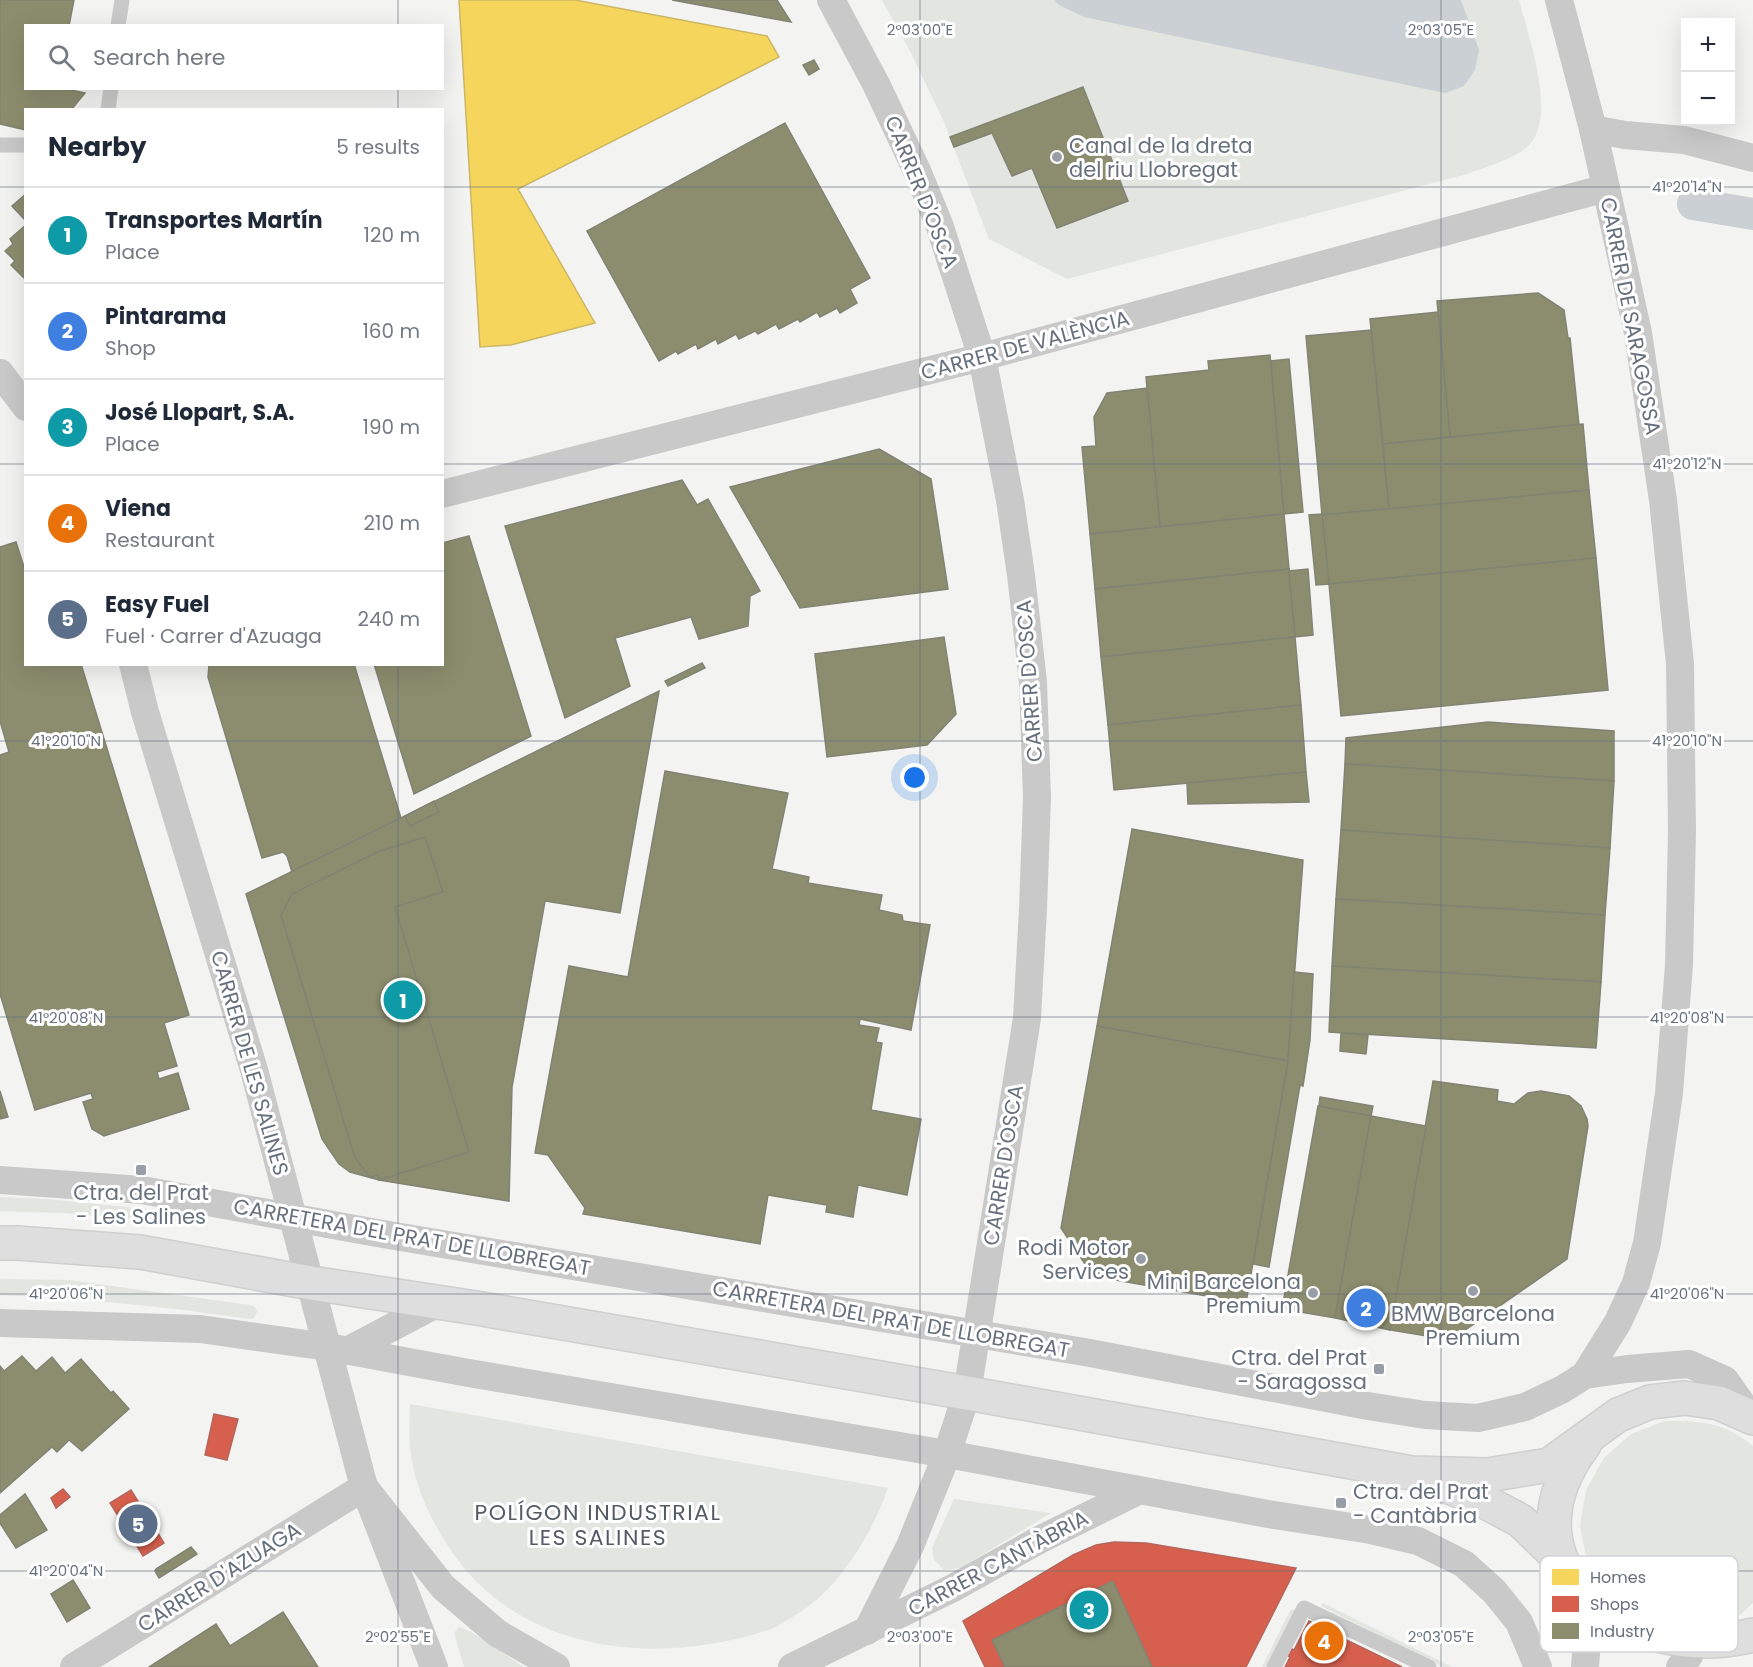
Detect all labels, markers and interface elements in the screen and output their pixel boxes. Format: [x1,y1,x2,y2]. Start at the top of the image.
map controls [1681,18,1735,126]
button: + [1681,18,1735,72]
text: 2°03'00"E [887,19,953,40]
text: 2°03'05"E [1408,19,1474,40]
search box [24,24,444,90]
icon: search [45,41,78,74]
text: Search here [93,42,226,73]
button: − [1681,72,1735,126]
street label: CARRER D'OSCA [878,111,966,273]
text: Nearby [48,129,146,165]
place label: Canal de la dreta del riu Llobregat [1069,131,1253,184]
text: 5 results [336,133,420,161]
marker: Canal de la dreta del riu Llobregat [1050,150,1064,164]
text: 41°20'14"N [1652,176,1722,197]
street label: CARRER DE SARAGOSSA [1594,195,1668,437]
text: Transportes Martín [105,205,323,236]
text: 1 [64,221,71,249]
text: 120 m [364,221,420,249]
text: Place [105,238,160,266]
text: Pintarama [105,301,227,332]
street label: CARRER DE VALÈNCIA [918,303,1132,387]
text: 2 [62,317,73,345]
text: 160 m [362,317,420,345]
text: Shop [105,334,156,362]
text: José Llopart, S.A. [105,397,295,428]
text: 3 [61,413,74,441]
text: 190 m [363,413,420,441]
text: Place [105,430,160,458]
text: 41°20'12"N [1652,453,1722,474]
text: Viena [105,493,171,524]
text: 4 [61,509,74,537]
text: 210 m [364,509,420,537]
text: Restaurant [105,526,215,554]
text: Easy Fuel [105,589,210,620]
street label: CARRER D'OSCA [1009,599,1049,763]
text: 5 [61,605,74,633]
text: 240 m [357,605,420,633]
text: Fuel · Carrer d'Azuaga [105,622,322,650]
text: 41°20'10"N [31,730,101,751]
text: 41°20'10"N [1652,730,1722,751]
your location [900,763,929,792]
street label: CARRER DE LES SALINES [204,947,296,1179]
pin: 1 [384,978,422,1022]
text: 41°20'08"N [29,1007,103,1028]
text: 41°20'08"N [1650,1007,1724,1028]
street label: CARRER D'OSCA [976,1083,1030,1247]
marker: Ctra. del Prat - Les Salines [134,1163,148,1177]
place label: Ctra. del Prat - Les Salines [73,1178,209,1231]
street label: CARRETERA DEL PRAT DE LLOBREGAT [231,1191,593,1283]
place label: Rodi Motor Services [1017,1233,1129,1286]
marker: Rodi Motor Services [1134,1252,1148,1266]
place label: Mini Barcelona Premium [1147,1267,1301,1320]
street label: CARRETERA DEL PRAT DE LLOBREGAT [710,1273,1072,1365]
text: 41°20'06"N [29,1283,103,1304]
text: 41°20'06"N [1650,1283,1724,1304]
marker: BMW Barcelona Premium [1466,1284,1480,1298]
marker: Mini Barcelona Premium [1306,1286,1320,1300]
pin: 2 [1346,1286,1386,1330]
place label: BMW Barcelona Premium [1391,1299,1555,1352]
place label: Ctra. del Prat - Saragossa [1231,1343,1367,1396]
marker: Ctra. del Prat - Saragossa [1372,1362,1386,1376]
place label: Ctra. del Prat - Cantàbria [1353,1477,1489,1530]
marker: Ctra. del Prat - Cantàbria [1334,1496,1348,1510]
district label: POLÍGON INDUSTRIAL LES SALINES [475,1497,721,1553]
pin: 5 [118,1502,158,1546]
street label: CARRER CANTÀBRIA [903,1503,1093,1623]
street label: CARRER D'AZUAGA [132,1515,306,1639]
legend [1540,1556,1738,1652]
text: 41°20'04"N [29,1560,103,1581]
text: Homes [1590,1566,1646,1589]
pin: 3 [1070,1588,1108,1632]
text: Shops [1590,1593,1639,1616]
pin: 4 [1304,1618,1344,1664]
text: Industry [1590,1620,1654,1643]
text: 2°02'55"E [365,1626,431,1647]
text: 2°03'00"E [887,1626,953,1647]
text: 2°03'05"E [1408,1626,1474,1647]

